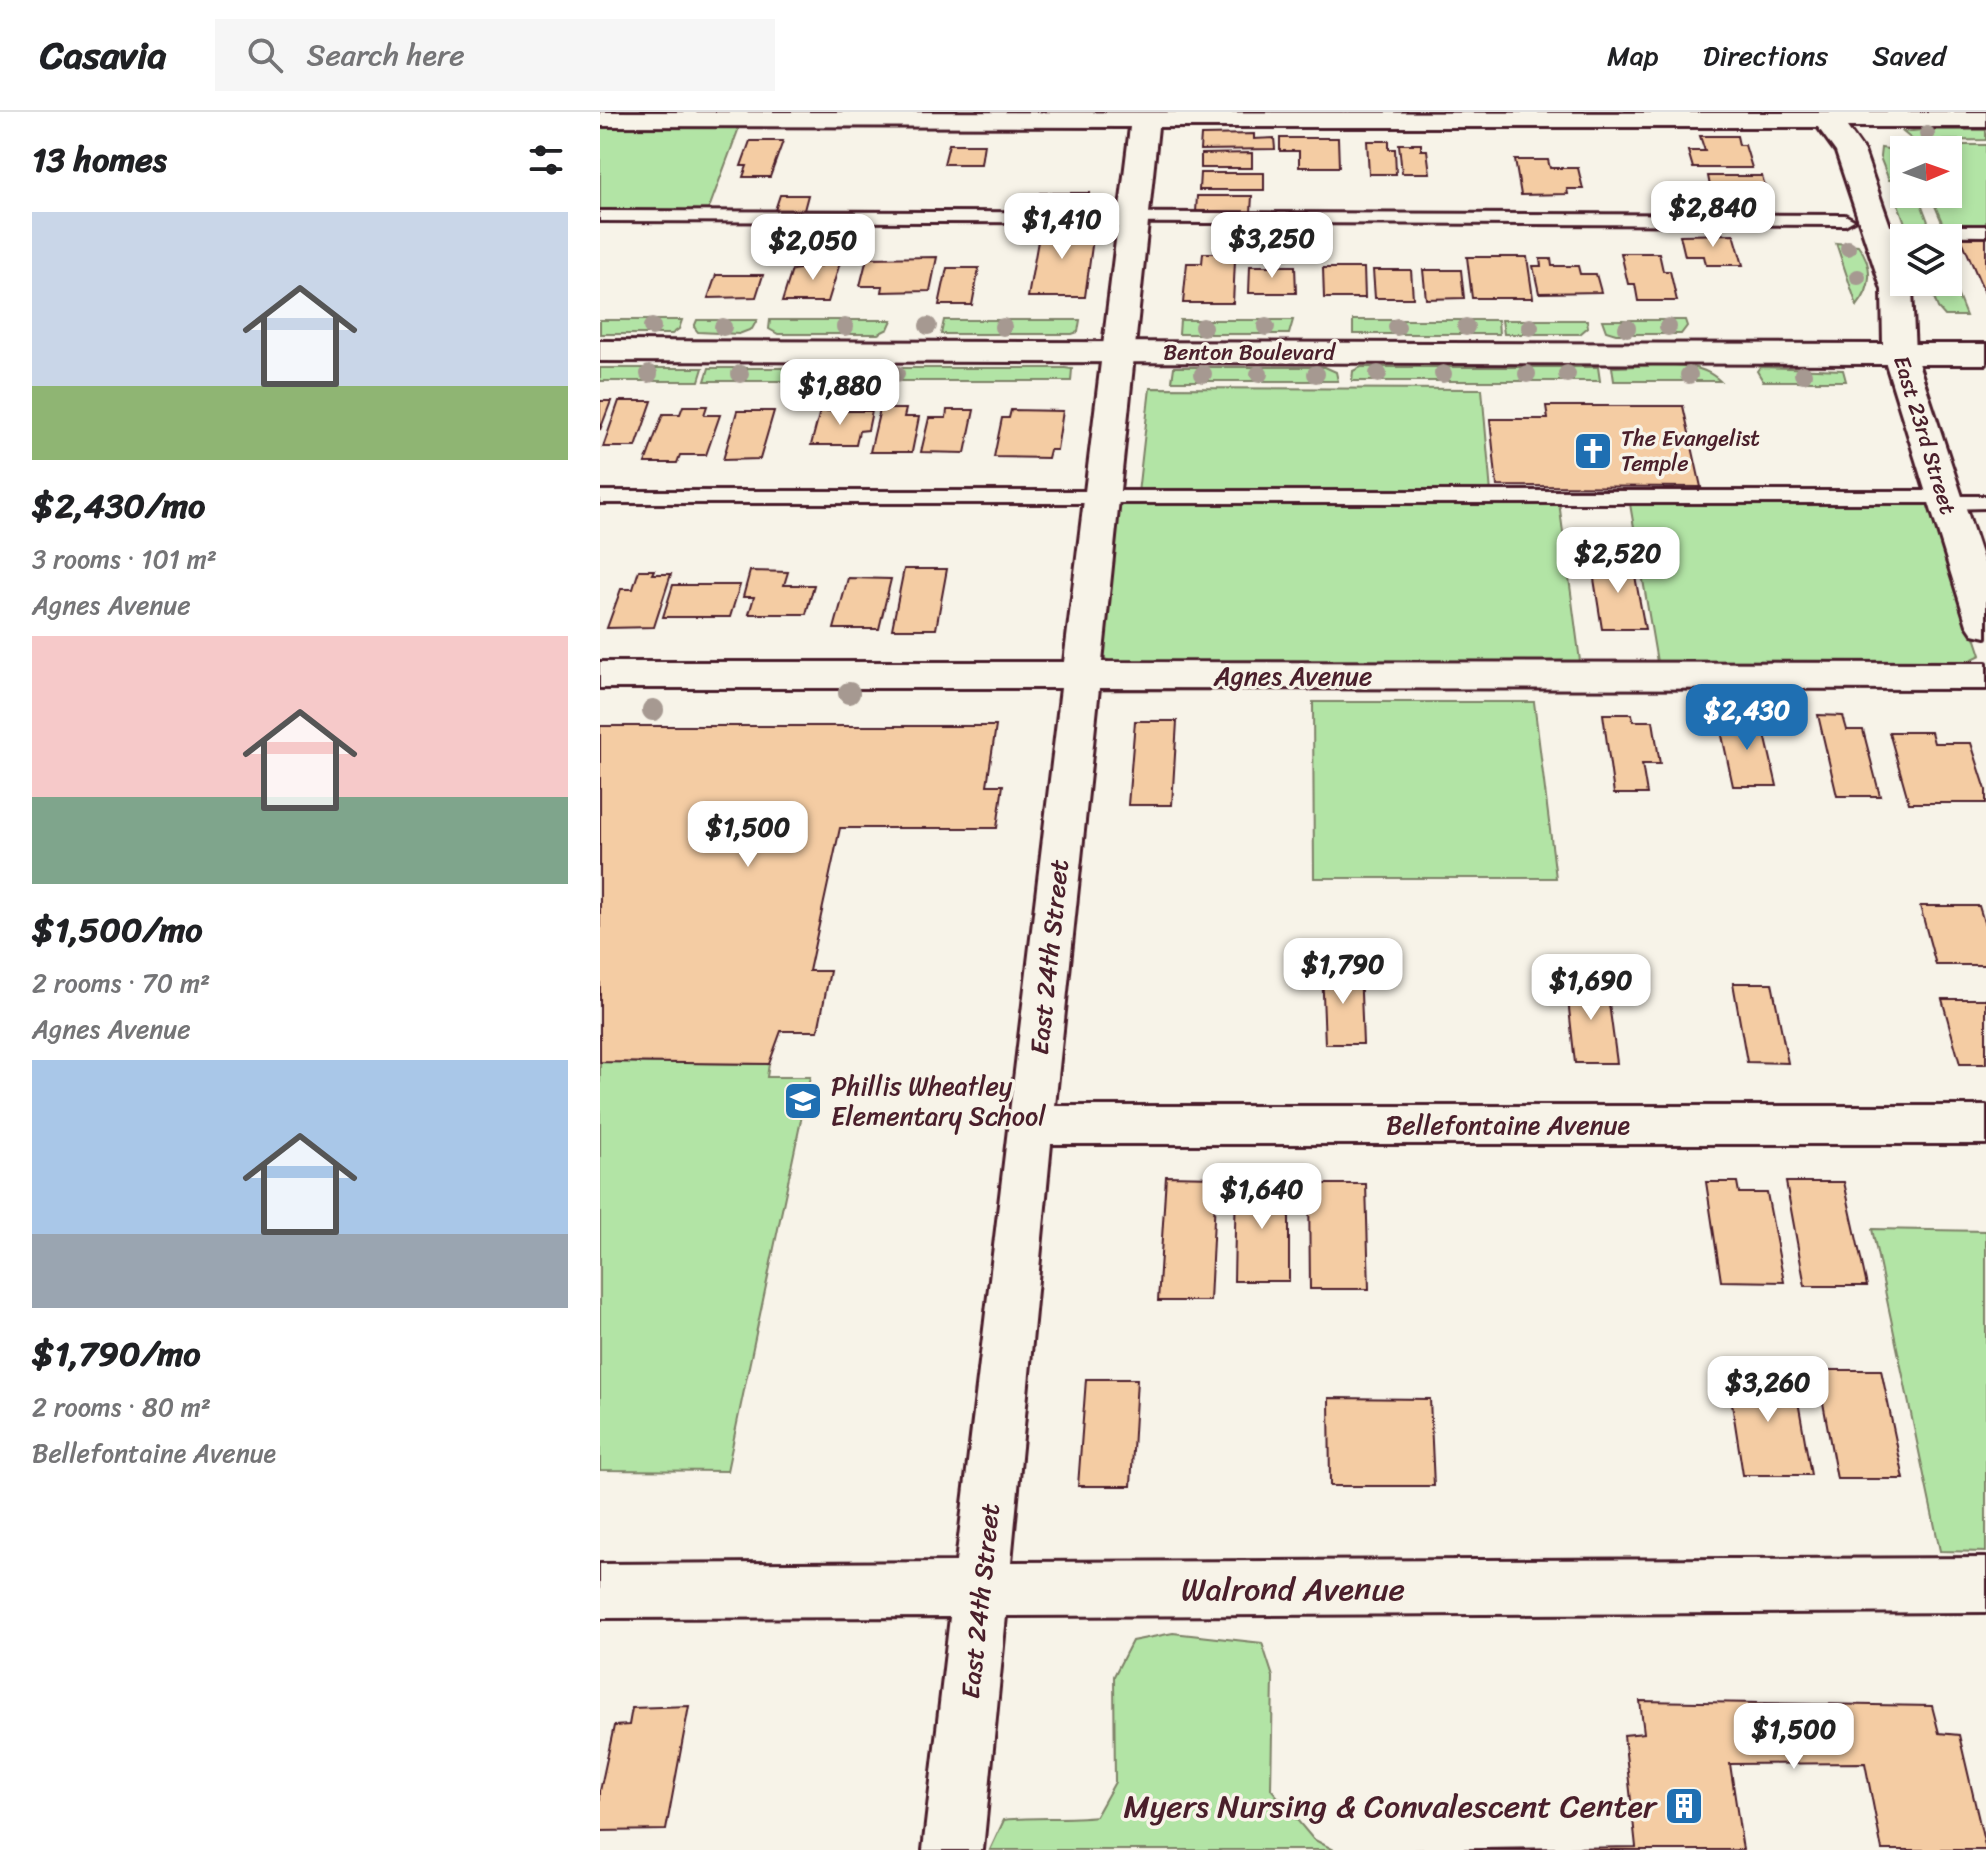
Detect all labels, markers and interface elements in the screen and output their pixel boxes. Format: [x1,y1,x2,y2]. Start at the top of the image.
search box [215,19,775,91]
text: Casavia [40,22,167,89]
text: Search here [307,28,465,82]
text: Map [1607,31,1659,80]
text: Directions [1703,31,1828,80]
text: Saved [1872,31,1946,80]
icon: search [243,33,287,77]
text: 13 homes [32,130,167,190]
north arrow [1890,136,1962,208]
map controls [1890,136,1962,296]
icon: filters [524,138,568,182]
pin: $2,840 [1648,181,1778,249]
text: $2,840 [1669,184,1757,230]
pin: $1,410 [997,193,1127,261]
text: $1,410 [1022,196,1102,242]
pin: $3,250 [1207,212,1337,280]
pin: $2,050 [748,214,878,282]
text: $3,250 [1229,215,1315,261]
text: $2,050 [769,217,857,263]
button: layers [1890,224,1962,296]
icon: home [228,264,372,408]
street label: Benton Boulevard [1163,333,1336,372]
street label: East 23rd Street [1882,351,1968,520]
pin: $1,880 [775,359,905,427]
text: $1,880 [798,362,882,408]
place label: The Evangelist Temple [1621,419,1760,483]
church icon: The Evangelist Temple [1572,430,1614,472]
text: $2,430/mo [32,476,205,536]
pin: $2,520 [1553,527,1683,595]
text: $2,520 [1575,530,1661,576]
text: 3 rooms · 101 m² [32,536,217,582]
text: Agnes Avenue [32,582,191,628]
street label: Agnes Avenue [1213,653,1372,699]
pin: $2,430 [1682,684,1812,752]
text: $2,430 [1704,687,1790,733]
icon: home [228,688,372,832]
pin: $1,500 [683,801,813,869]
text: $1,500 [706,804,790,850]
street label: East 24th Street [1016,857,1082,1057]
text: $1,500/mo [32,900,203,960]
pin: $1,790 [1278,938,1408,1006]
text: $1,790 [1302,941,1384,987]
pin: $1,690 [1526,954,1656,1022]
text: $1,690 [1550,957,1632,1003]
text: 2 rooms · 70 m² [32,960,210,1006]
text: Agnes Avenue [32,1006,191,1052]
place label: Phillis Wheatley Elementary School [831,1063,1046,1139]
school or university icon: Phillis Wheatley Elementary School [782,1080,824,1122]
street label: Bellefontaine Avenue [1386,1102,1631,1148]
icon: home [228,1112,372,1256]
pin: $1,640 [1197,1163,1327,1231]
text: $1,640 [1220,1166,1304,1212]
text: $1,790/mo [32,1324,201,1384]
pin: $3,260 [1703,1356,1833,1424]
text: $3,260 [1726,1359,1810,1405]
text: 2 rooms · 80 m² [32,1384,211,1430]
text: Bellefontaine Avenue [32,1430,276,1476]
street label: East 24th Street [947,1501,1013,1701]
street label: Walrond Avenue [1181,1561,1405,1618]
pin: $1,500 [1729,1703,1859,1771]
text: $1,500 [1752,1706,1836,1752]
place label: Myers Nursing & Convalescent Center [1124,1778,1658,1835]
building icon: Myers Nursing & Convalescent Center [1663,1785,1705,1827]

